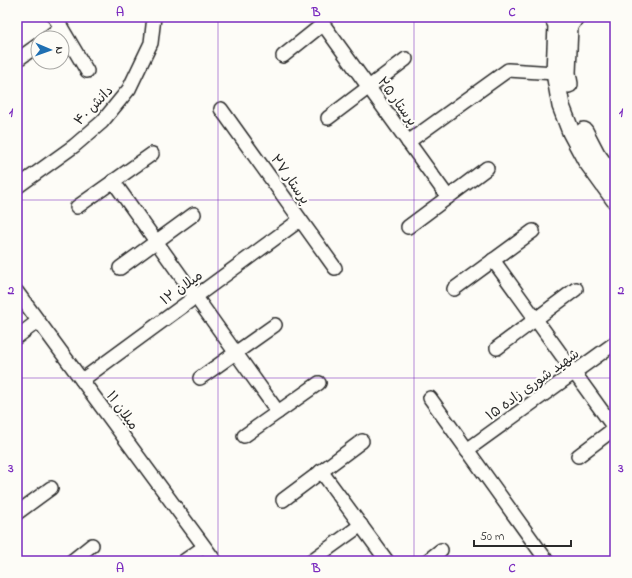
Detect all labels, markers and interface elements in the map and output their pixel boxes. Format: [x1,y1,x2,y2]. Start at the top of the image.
text: A [116,3,124,22]
text: B [311,3,321,22]
text: C [508,3,516,22]
north arrow [30,30,70,70]
text: N [51,46,67,54]
street label: پرستار ۲۵ [372,73,422,131]
street label: دانش ۴۰ [70,81,119,131]
text: 1 [9,103,14,122]
text: 1 [619,103,624,122]
street label: پرستار ۲۷ [265,151,315,209]
street label: میلان ۱۲ [156,266,208,311]
text: 2 [7,281,15,300]
text: 2 [617,281,625,300]
street label: شهید شوری زاده ۱۵ [482,344,584,426]
street label: میلان ۱۱ [100,387,143,435]
text: 3 [7,459,14,478]
text: 3 [617,459,624,478]
scale bar [474,522,571,548]
text: 50 m [480,528,504,546]
text: A [116,559,124,578]
text: B [311,559,321,578]
text: C [508,559,516,578]

